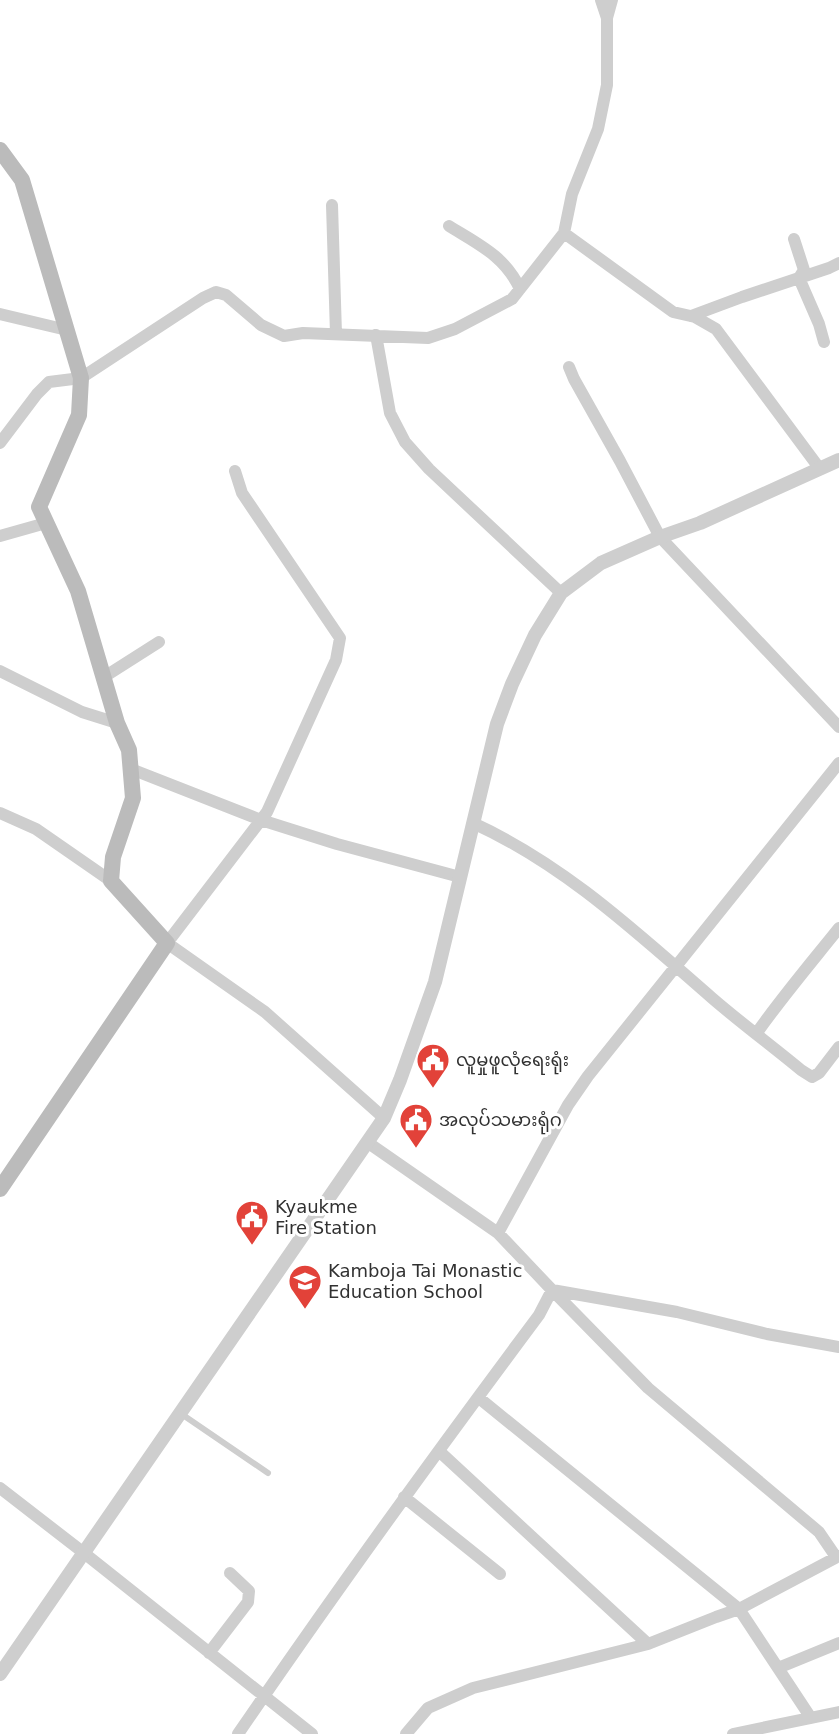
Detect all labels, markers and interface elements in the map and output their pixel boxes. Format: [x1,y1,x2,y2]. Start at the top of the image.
public building icon: လူမှုဖူလုံရေးရုံး [415,1042,451,1089]
place label: လူမှုဖူလုံရေးရုံး [456,1049,569,1075]
public building icon: အလုပ်သမားရုံဂ [398,1102,434,1149]
place label: အလုပ်သမားရုံဂ [439,1107,562,1135]
place label: Kyaukme Fire Station [275,1196,377,1238]
public building icon: Kyaukme Fire Station [234,1199,270,1246]
place label: Kamboja Tai Monastic Education School [328,1260,522,1302]
school or university icon: Kamboja Tai Monastic Education School [287,1263,323,1310]

